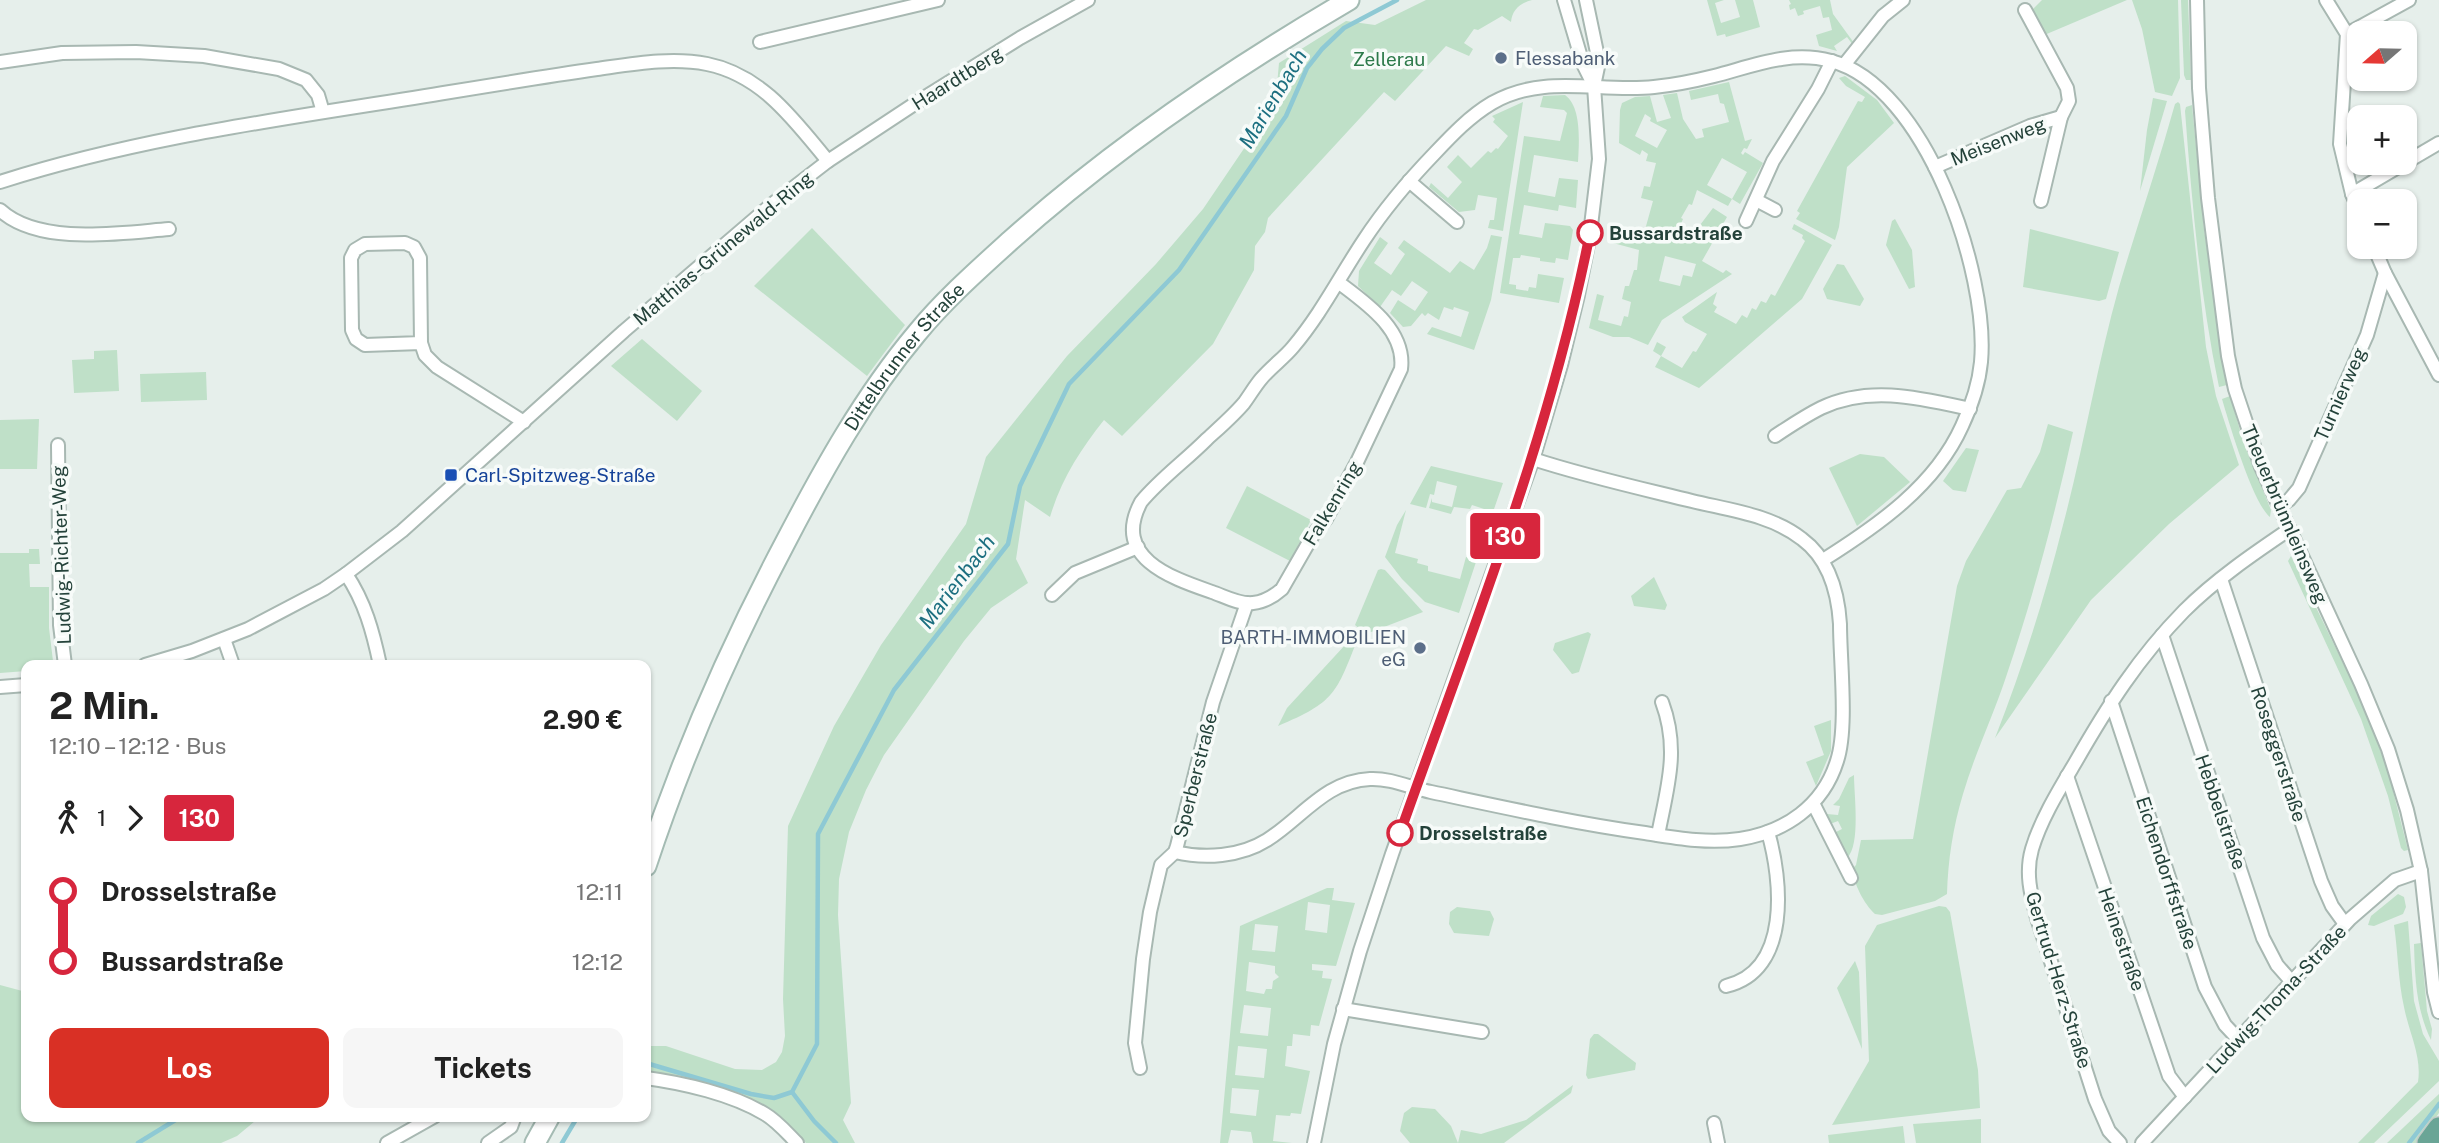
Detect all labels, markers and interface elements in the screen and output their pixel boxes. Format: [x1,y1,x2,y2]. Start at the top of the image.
north arrow [2347,21,2417,91]
map controls [2347,21,2417,259]
street label: Haardtberg [908,41,1006,114]
water label: Marienbach [1233,45,1312,153]
place label: Flessabank [1515,47,1616,69]
park label: Zellerau [1353,48,1425,70]
marker: Flessabank [1493,50,1509,66]
button: + [2347,105,2417,175]
street label: Meisenweg [1947,112,2049,170]
street label: Matthias-Grünewald-Ring [629,166,817,330]
button: − [2347,189,2417,259]
marker: Bussardstraße [1577,220,1603,246]
place label: Bussardstraße [1609,222,1743,244]
street label: Dittelbrunner Straße [839,278,969,434]
street label: Turnierweg [2310,344,2370,444]
street label: Theuerbrünnleinsweg [2237,421,2333,607]
street label: Falkenring [1298,457,1366,549]
place label: Carl-Spitzweg-Straße [465,464,656,486]
street label: Ludwig-Richter-Weg [47,465,75,645]
marker: Carl-Spitzweg-Straße [443,467,459,483]
line badge: 130 [1465,513,1545,559]
text: 130 [1484,522,1526,550]
water label: Marienbach [913,530,1000,634]
place label: BARTH-IMMOBILIEN eG [1220,626,1406,670]
marker: BARTH-IMMOBILIEN eG [1412,640,1428,656]
text: 2 Min. [49,683,160,728]
street label: Roseggerstraße [2247,683,2311,825]
text: 2.90 € [543,704,623,735]
street label: Sperberstraße [1169,710,1221,840]
text: 12:10 – 12:12 · Bus [49,732,226,759]
street label: Hebbelstraße [2191,751,2251,873]
street label: Eichendorffstraße [2132,794,2202,952]
icon: walk [49,799,87,837]
icon: forward [116,799,154,837]
text: 1 [97,804,106,831]
text: 130 [178,804,220,832]
marker: Drosselstraße [1387,820,1413,846]
place label: Drosselstraße [1419,822,1548,844]
text: Drosselstraße [101,876,277,907]
text: 12:11 [576,878,623,905]
street label: Heinestraße [2094,884,2150,994]
street label: Gertrud-Herz-Straße [2022,889,2096,1071]
street label: Ludwig-Thoma-Straße [2202,920,2350,1078]
text: Bussardstraße [101,946,284,977]
text: 12:12 [572,948,623,975]
button: Los [49,1028,329,1108]
button: Tickets [343,1028,623,1108]

